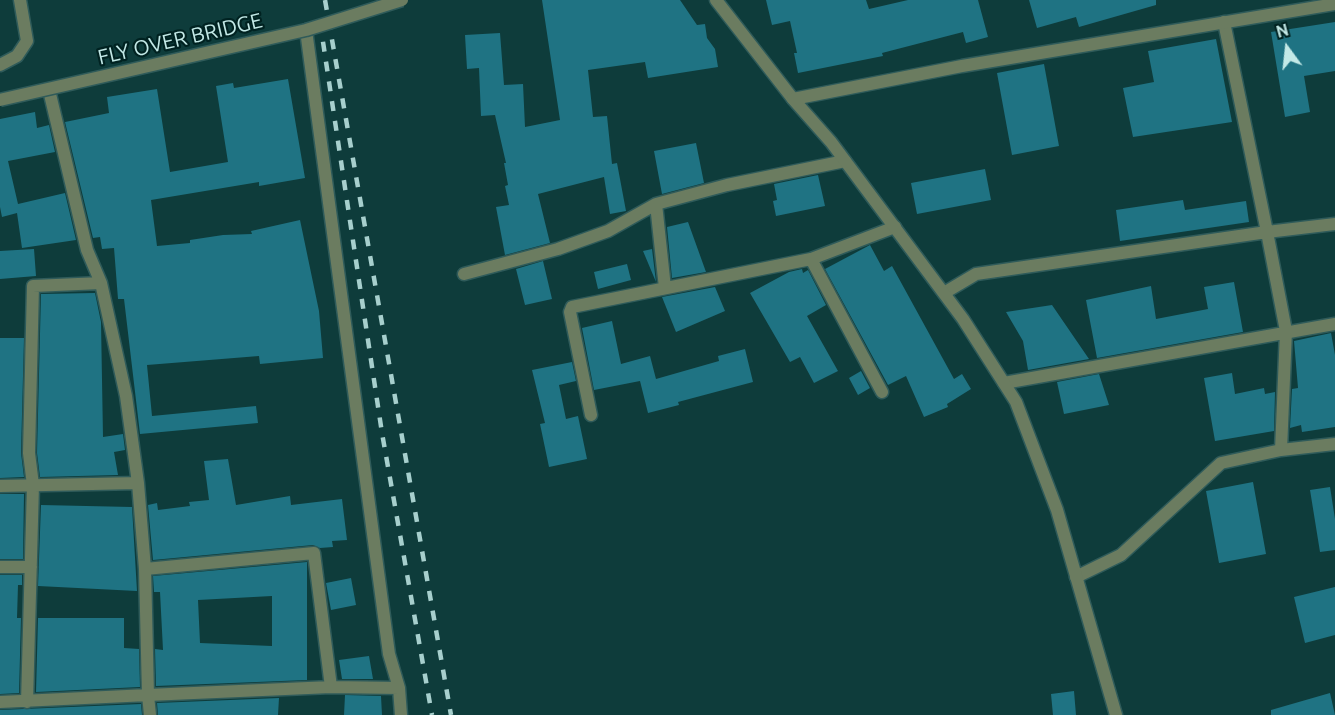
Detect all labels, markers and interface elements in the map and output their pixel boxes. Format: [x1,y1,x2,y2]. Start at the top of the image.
street label: FLY OVER BRIDGE [95,8,265,70]
north arrow [1257,18,1317,78]
text: N [1274,20,1290,41]

